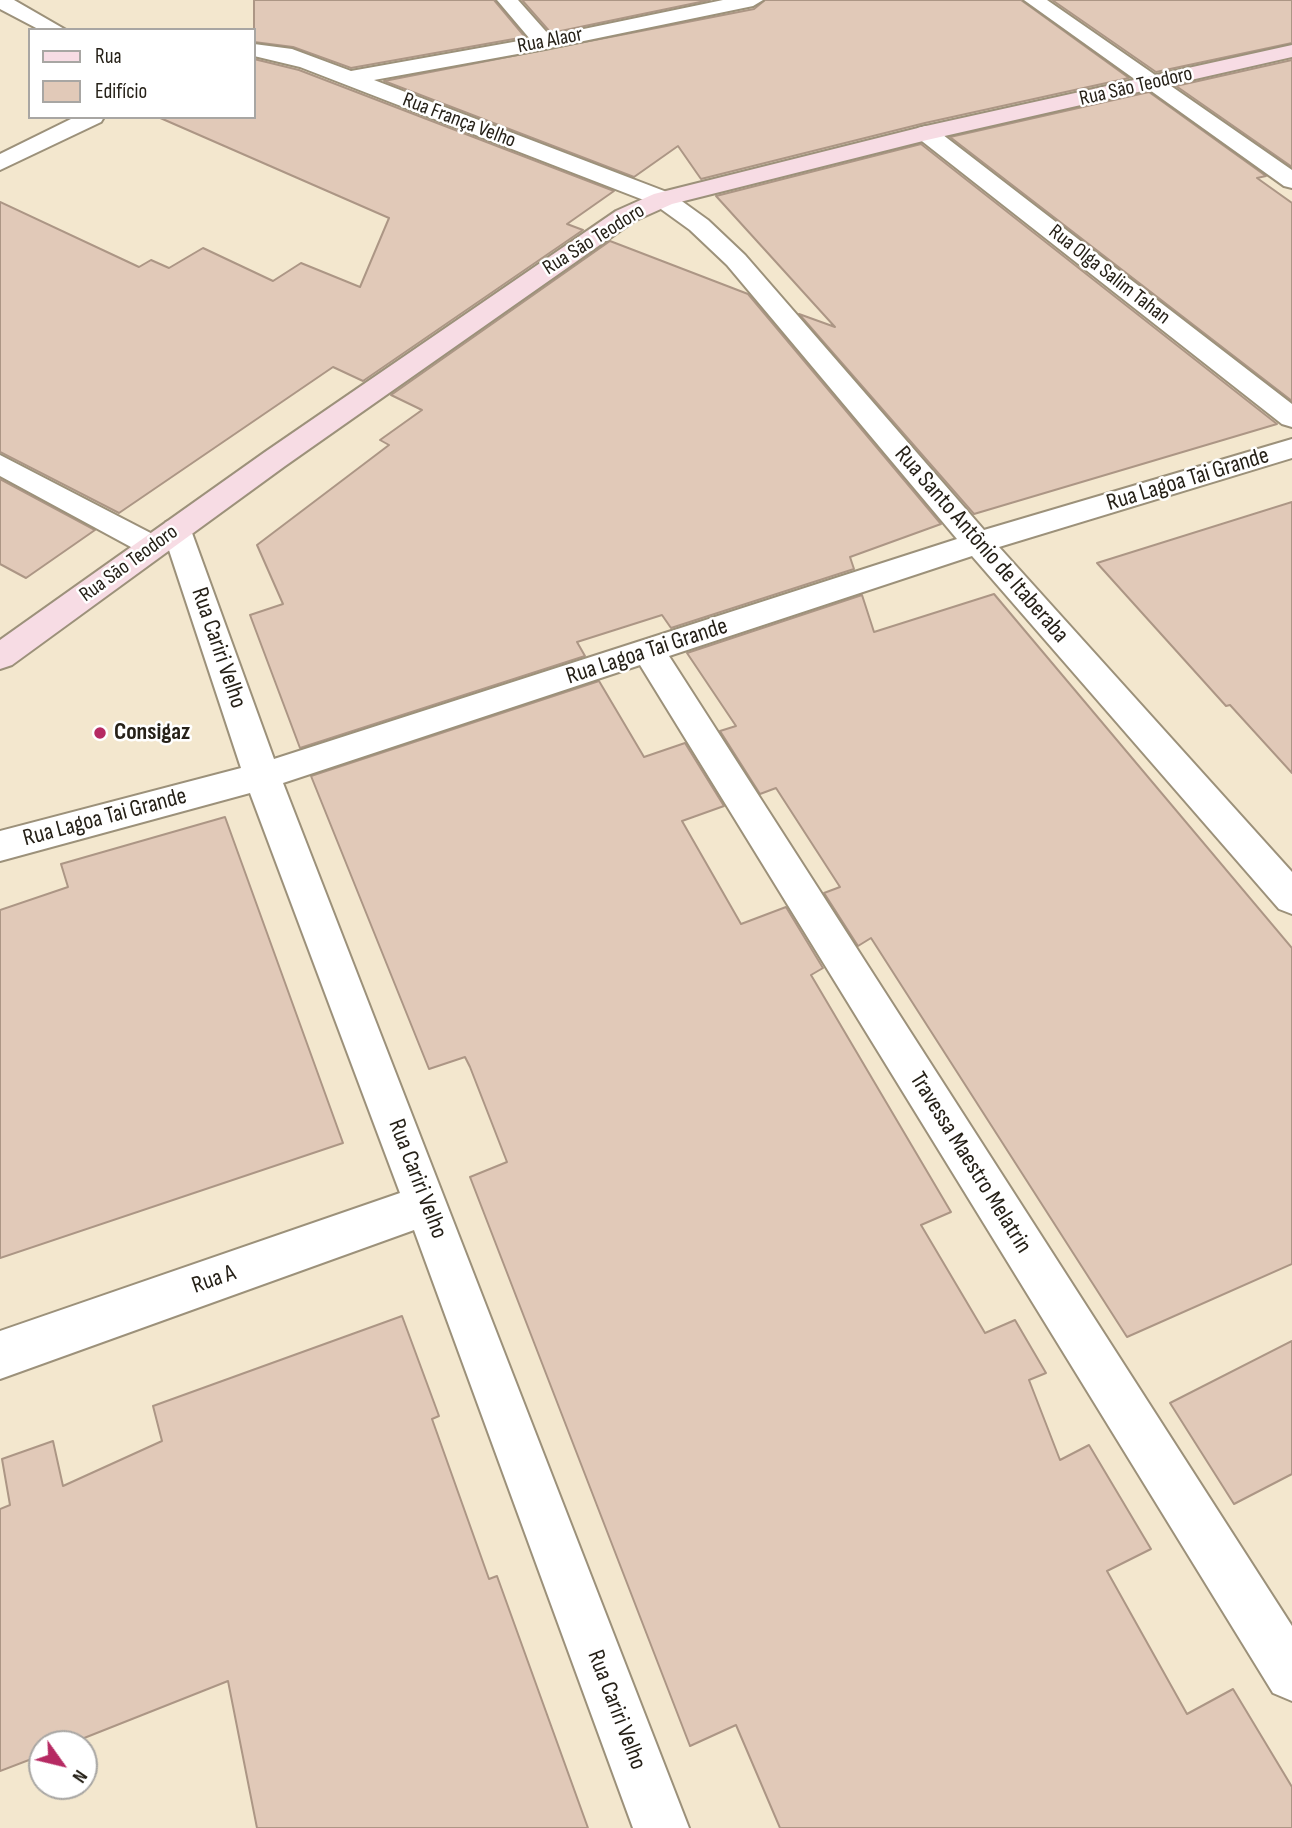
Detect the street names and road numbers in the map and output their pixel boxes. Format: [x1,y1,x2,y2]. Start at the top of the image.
street label: Rua Alaor [515,22,585,60]
street label: Rua São Teodoro [1077,62,1195,112]
street label: Rua França Velho [399,88,519,154]
street label: Rua São Teodoro [538,199,650,281]
street label: Rua Olga Salim Tahan [1043,220,1175,330]
street label: Rua Santo Antônio de Itaberaba [888,441,1074,649]
street label: Rua Lagoa Tai Grande [1103,442,1273,518]
street label: Rua São Teodoro [75,520,183,608]
street label: Rua Cariri Velho [184,584,252,712]
street label: Rua Lagoa Tai Grande [563,612,731,692]
street label: Rua Lagoa Tai Grande [20,782,190,854]
street label: Travessa Maestro Melatrin [903,1067,1037,1259]
street label: Rua Cariri Velho [381,1115,453,1243]
street label: Rua A [188,1259,240,1301]
street label: Rua Cariri Velho [580,1646,652,1774]

